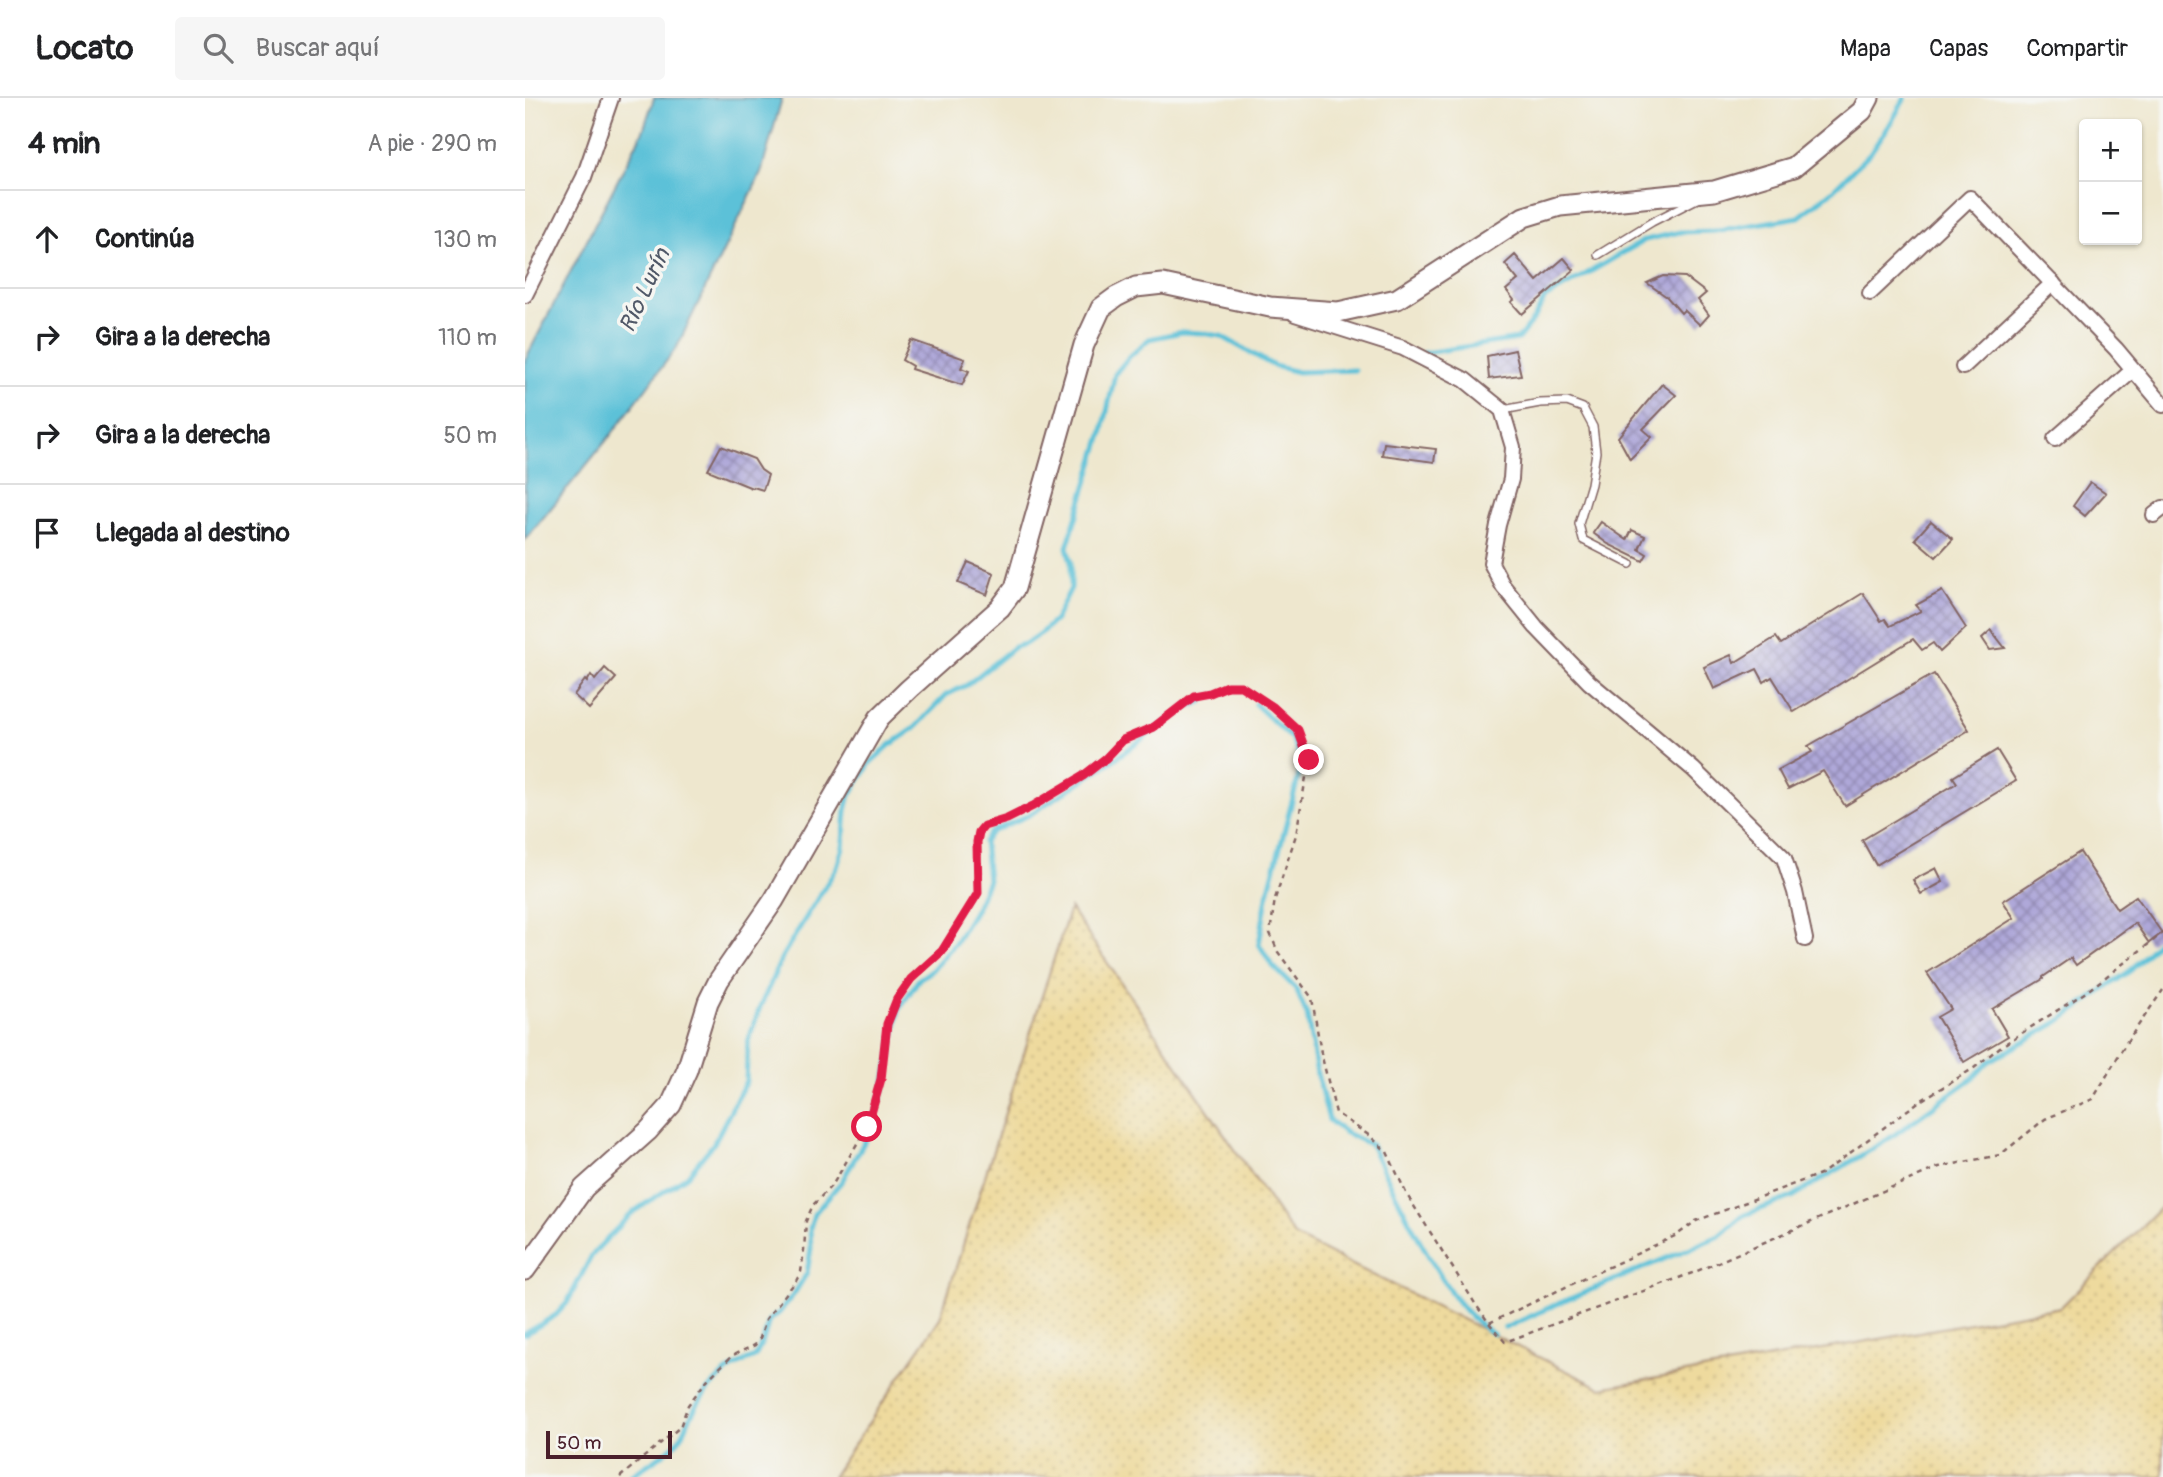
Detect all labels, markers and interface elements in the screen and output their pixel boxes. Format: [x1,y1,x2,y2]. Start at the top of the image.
search box [175,17,665,80]
text: Locato [35,28,133,69]
icon: search [199,29,237,67]
text: Buscar aquí [255,32,380,64]
text: Mapa [1840,34,1891,63]
text: Capas [1929,34,1988,63]
text: Compartir [2026,34,2128,63]
map controls [2079,119,2142,245]
button: + [2079,119,2142,182]
text: 4 min [28,125,101,162]
text: A pie · 290 m [368,129,497,158]
button: − [2079,182,2142,245]
icon: ahead [28,220,66,258]
text: Continúa [95,223,194,255]
text: 130 m [434,225,497,254]
water label: Río Lurín [612,243,677,337]
icon: right [28,318,66,356]
text: Gira a la derecha [95,321,270,353]
text: 110 m [438,323,497,352]
icon: right [28,416,66,454]
text: Gira a la derecha [95,419,270,451]
text: 50 m [443,421,497,450]
icon: arrive [28,514,66,552]
text: Llegada al destino [95,517,290,549]
route end [1293,744,1324,775]
route start [851,1111,882,1142]
scale bar [546,1428,672,1460]
text: 50 m [557,1431,601,1455]

